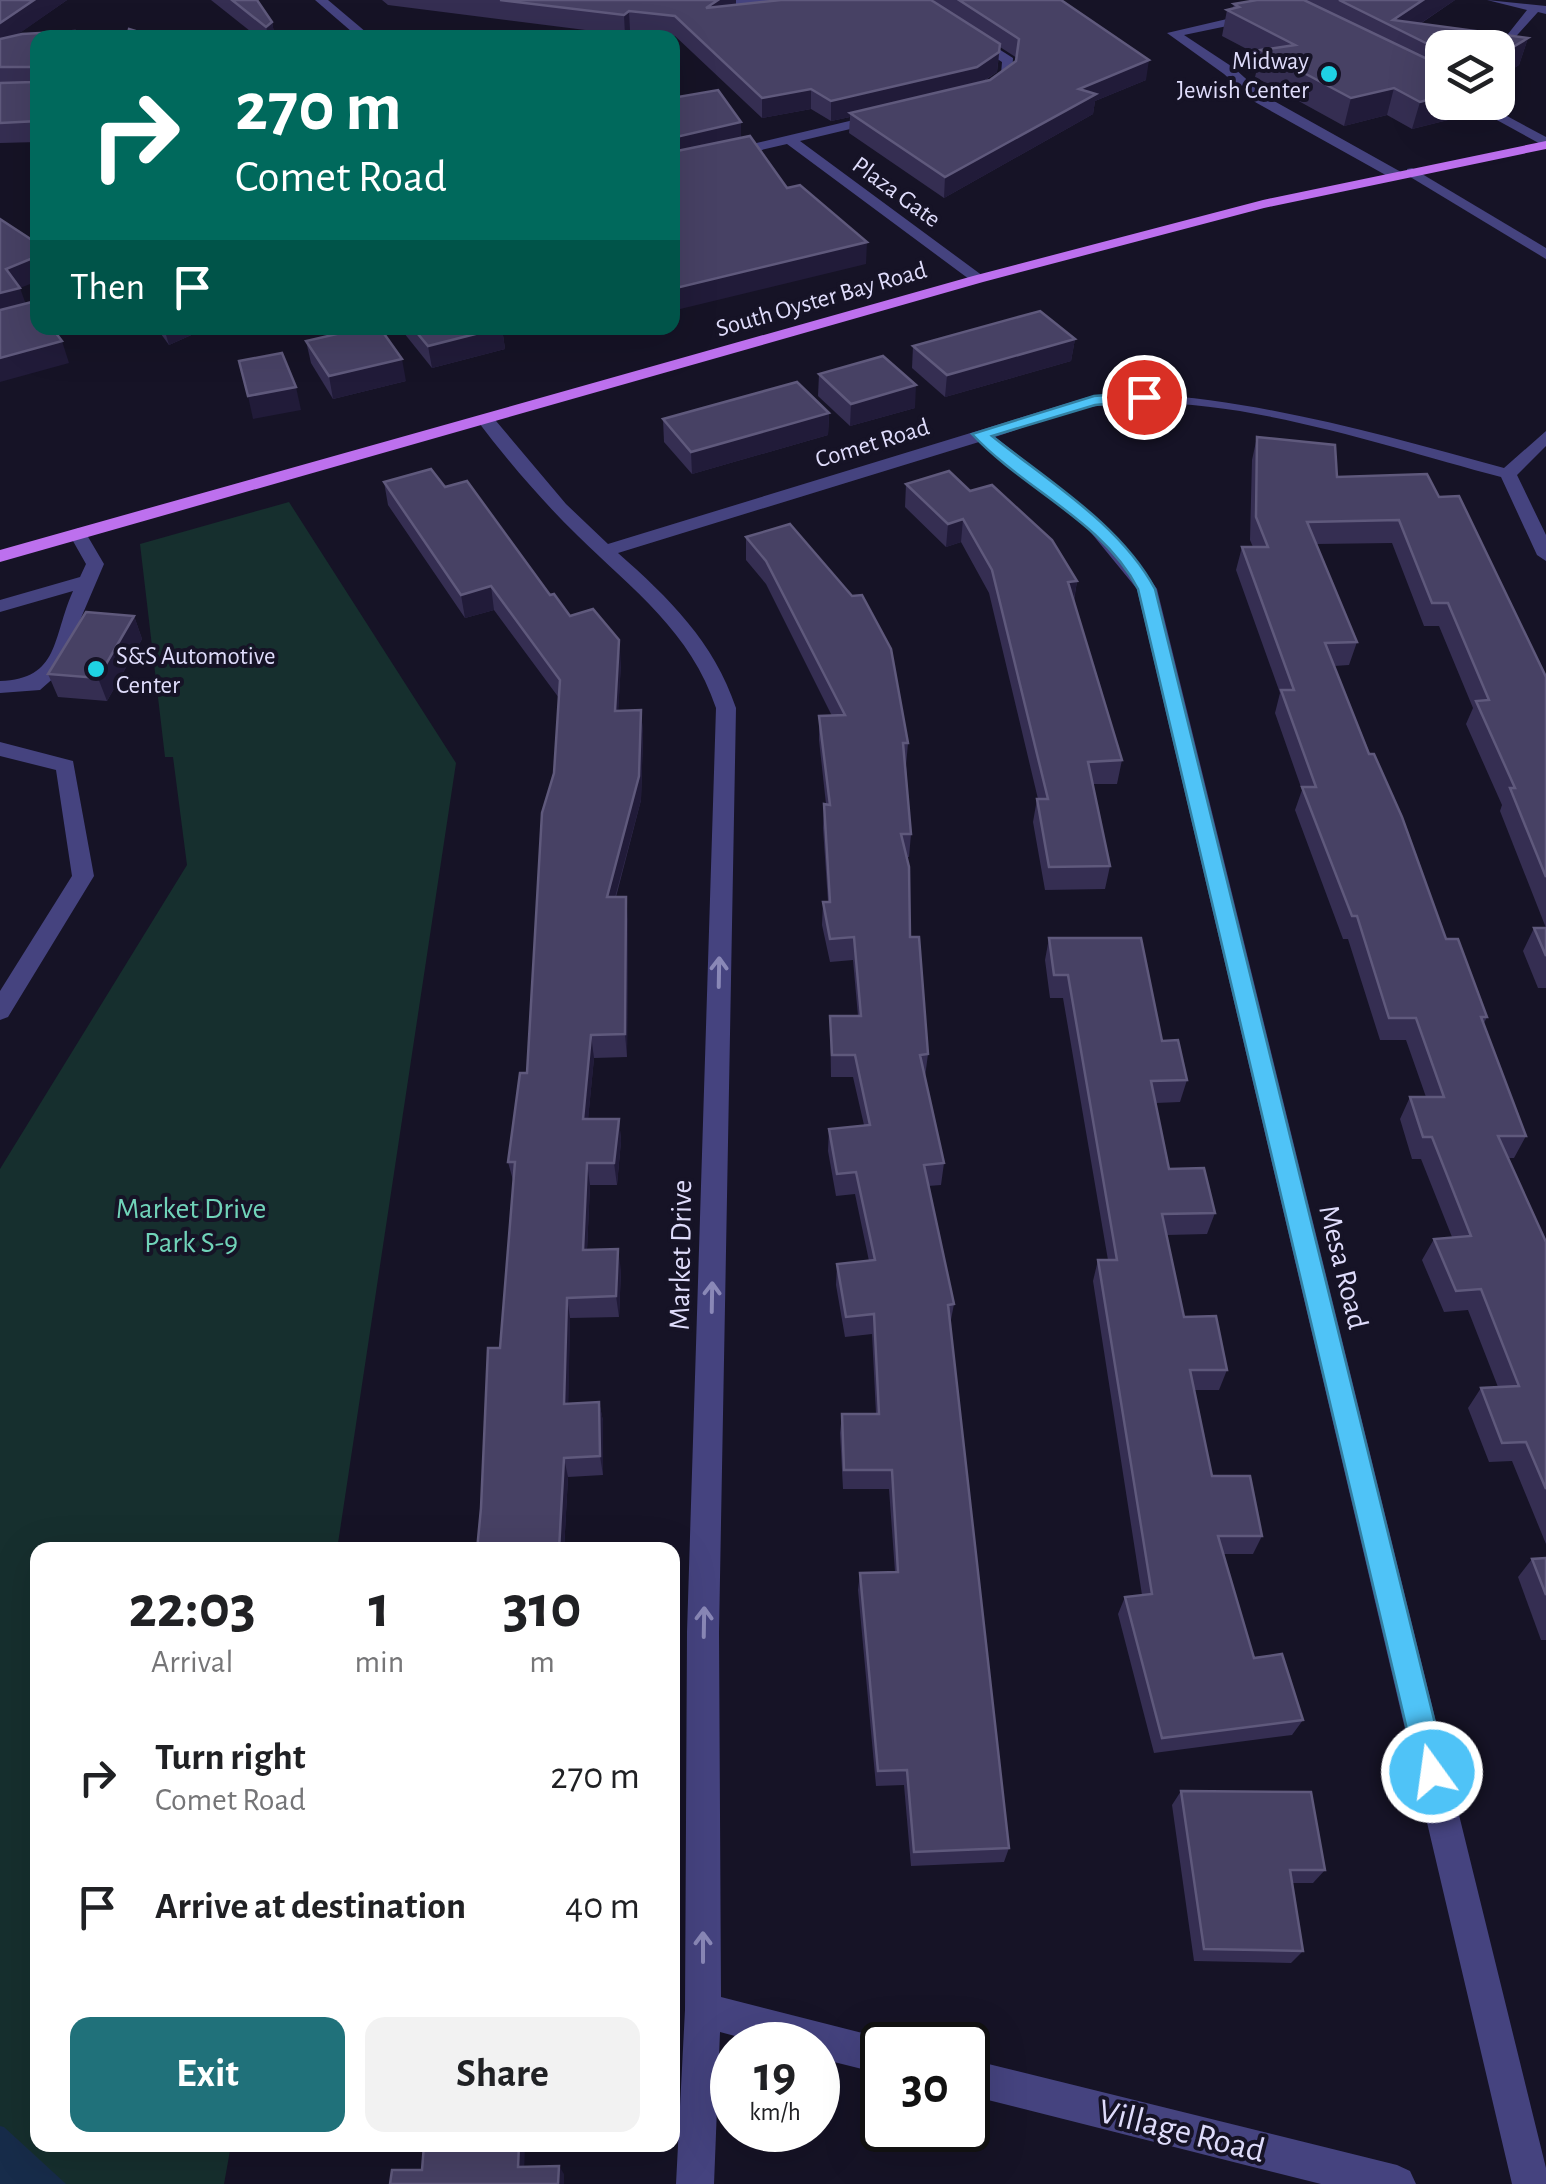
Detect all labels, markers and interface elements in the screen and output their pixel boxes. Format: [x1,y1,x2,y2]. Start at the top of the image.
map controls [1425,30,1515,120]
button: layers [1425,30,1515,120]
place label: Midway Jewish Center [1177,49,1309,103]
marker: Midway Jewish Center [1318,63,1340,85]
icon: right [70,70,200,200]
text: 270 m [235,73,402,143]
street label: Plaza Gate [847,152,945,232]
text: Comet Road [235,155,447,200]
street label: South Oyster Bay Road [713,257,930,341]
icon: arrive [165,260,220,315]
text: Then [70,269,145,307]
pin [1102,355,1187,440]
icon: arrive [1117,370,1172,425]
street label: Comet Road [812,414,932,473]
place label: S&S Automotive Center [116,644,275,698]
marker: S&S Automotive Center [85,658,107,680]
one-way arrow [710,956,729,988]
street label: Market Drive [665,1179,697,1331]
park label: Market Drive Park S-9 [116,1194,266,1258]
street label: Mesa Road [1313,1202,1373,1332]
one-way arrow [702,1281,721,1313]
text: 22:03 [129,1578,256,1638]
text: 1 [369,1578,390,1638]
text: 310 [503,1578,581,1638]
one-way arrow [694,1606,713,1638]
text: Arrival [151,1646,233,1678]
text: min [354,1646,404,1678]
text: m [529,1646,555,1678]
position arrow [1380,1720,1484,1824]
text: Turn right [155,1739,305,1777]
icon: right [70,1750,125,1805]
text: 270 m [550,1758,640,1796]
text: Comet Road [155,1784,306,1816]
icon: arrive [70,1880,125,1935]
text: Arrive at destination [155,1888,466,1926]
text: 40 m [565,1888,640,1926]
one-way arrow [694,1931,712,1964]
button: Exit [70,2017,345,2132]
button: Share [365,2017,640,2132]
speed limit sign: 30 [860,2022,990,2152]
text: 19 [754,2050,796,2100]
street label: Village Road [1095,2094,1268,2169]
text: km/h [749,2100,801,2125]

